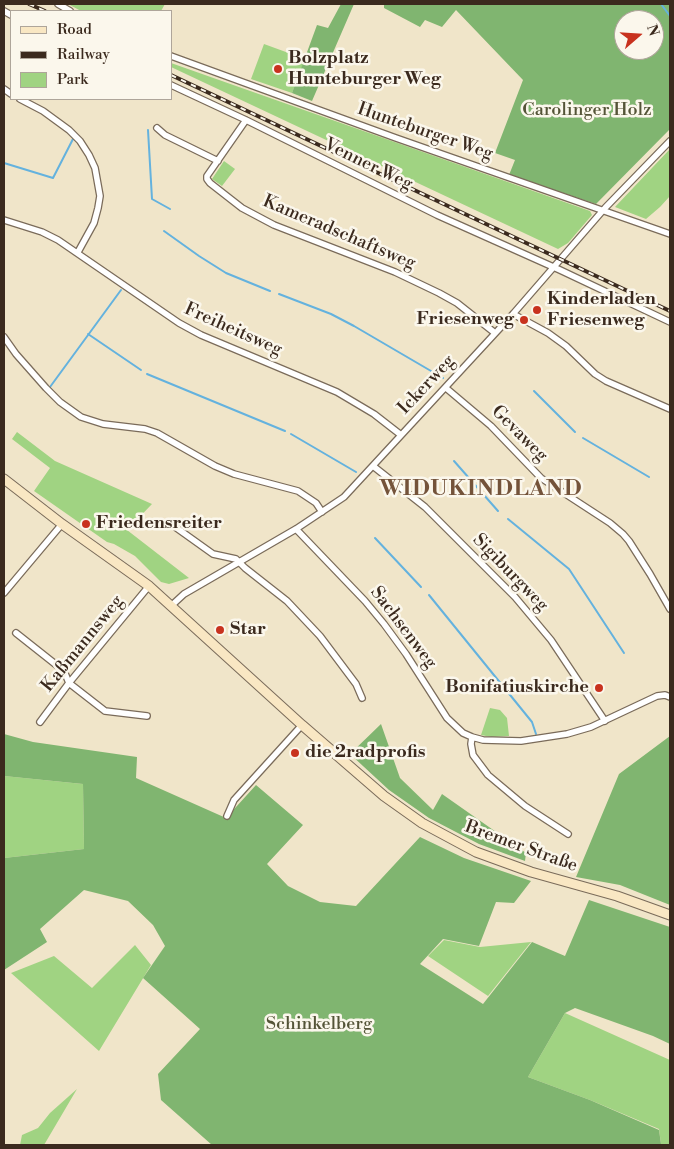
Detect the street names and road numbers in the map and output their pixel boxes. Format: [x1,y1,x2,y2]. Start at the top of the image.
street label: Hunteburger Weg [354,99,496,165]
street label: Venner Weg [320,134,416,196]
street label: Kameradschaftsweg [259,191,419,275]
street label: Freiheitsweg [181,299,285,361]
street label: Ickerweg [394,351,460,419]
street label: Gevaweg [486,401,552,467]
street label: Sigiburgweg [468,530,552,616]
street label: Sachsenweg [365,583,441,673]
street label: Kaßmannsweg [37,591,129,697]
street label: Bremer Straße [462,817,580,877]

